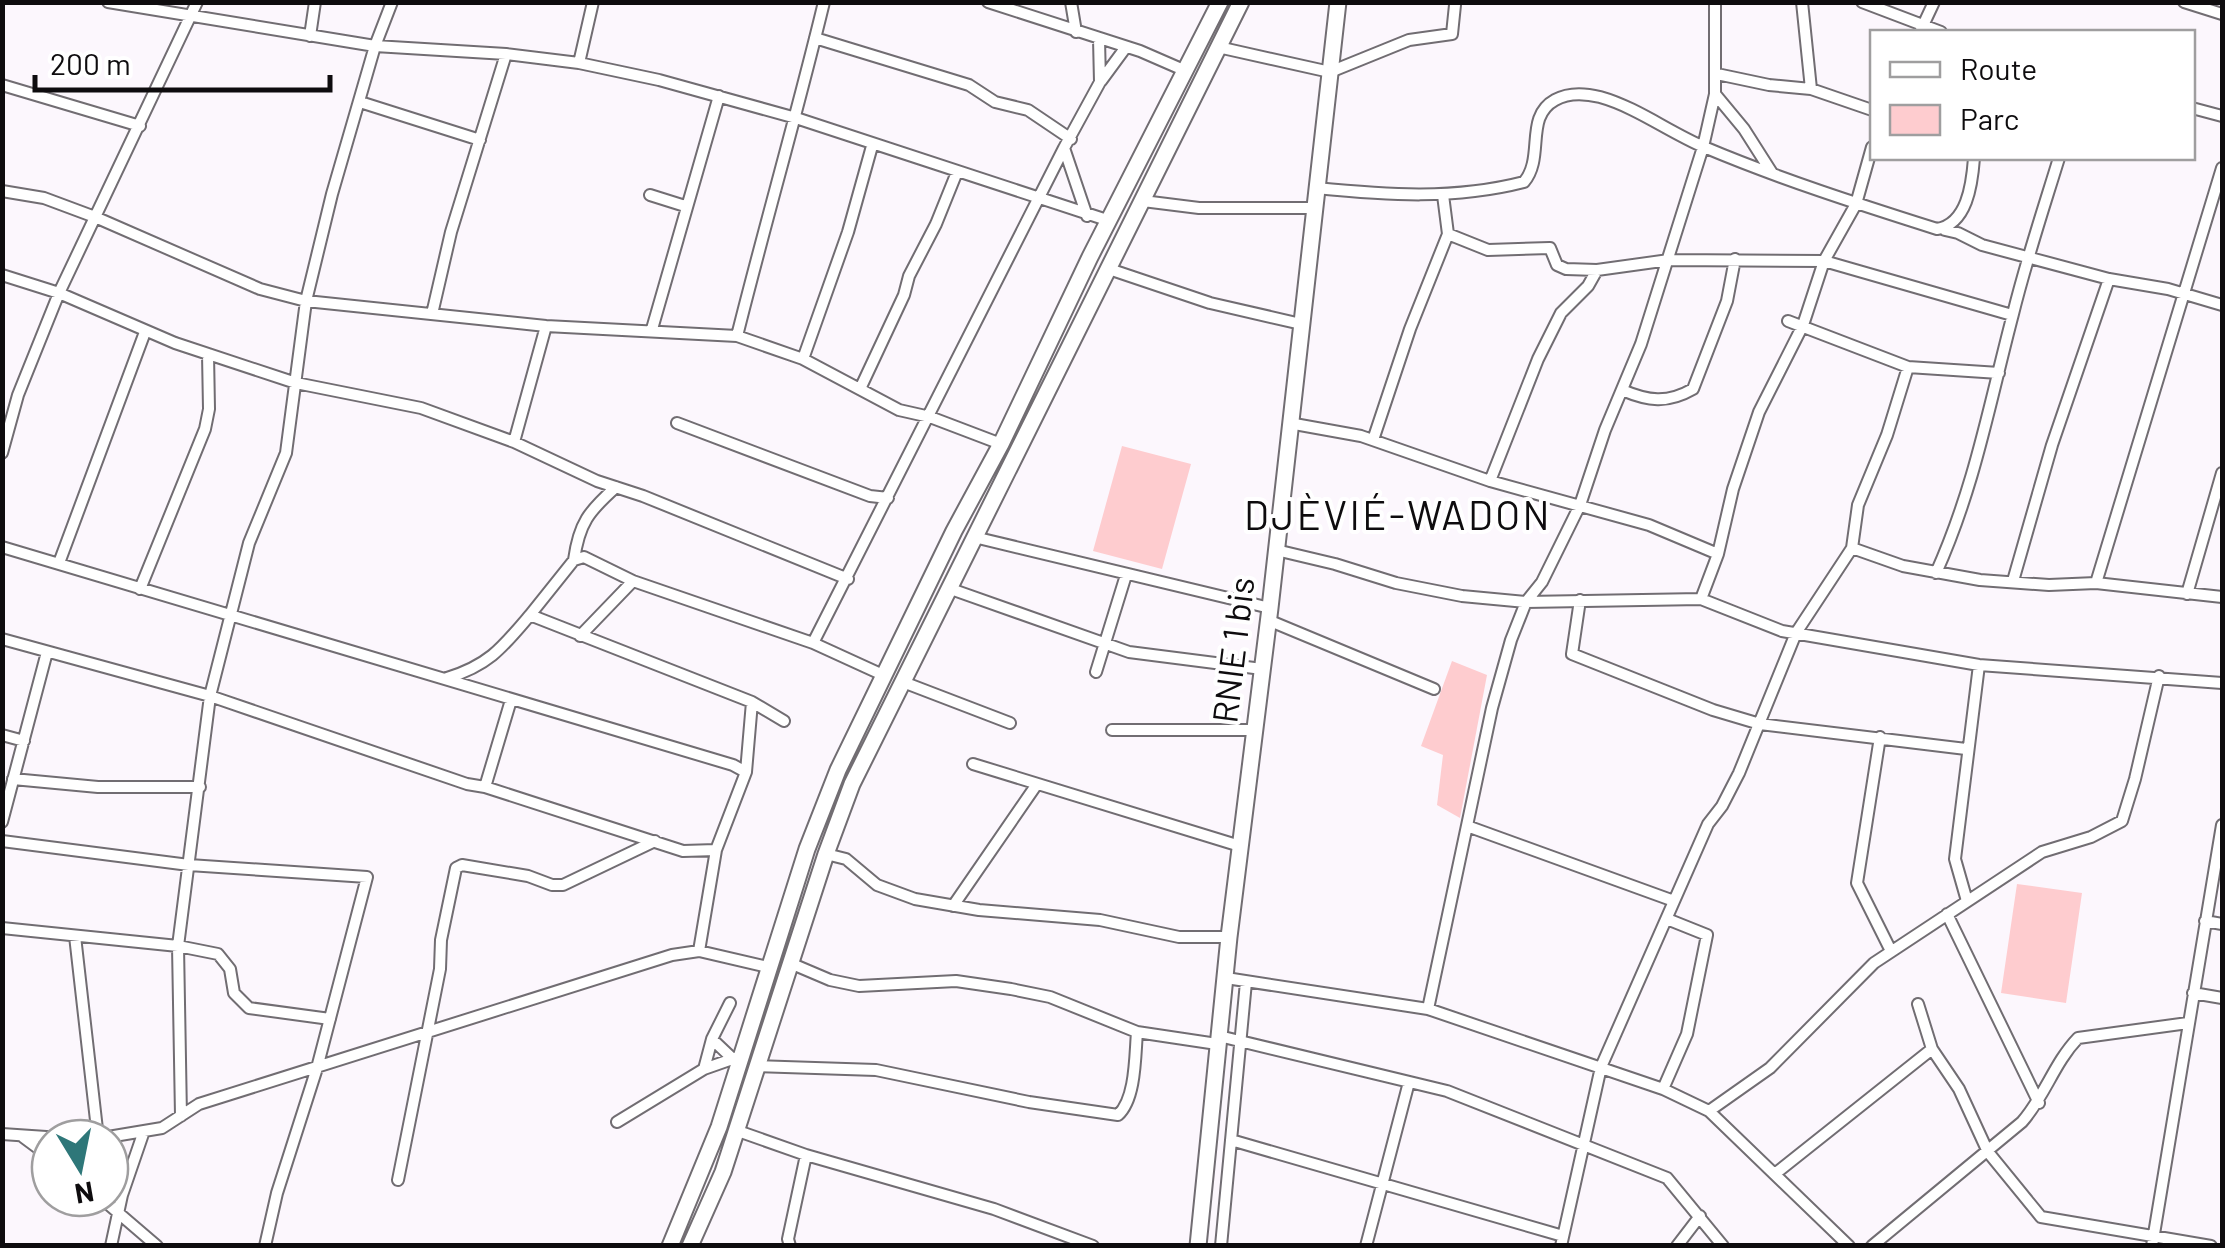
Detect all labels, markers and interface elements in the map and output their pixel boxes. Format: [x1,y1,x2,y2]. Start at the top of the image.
scale bar [35,30,330,92]
legend [1870,30,2195,160]
text: 200 m [50,45,131,81]
text: Route [1960,50,2037,86]
text: Parc [1960,100,2019,136]
district label: DJÈVIÉ-WADON [1244,490,1552,538]
street label: RNIE 1 bis [1202,575,1262,725]
north arrow [30,1118,130,1218]
text: N [72,1175,97,1212]

